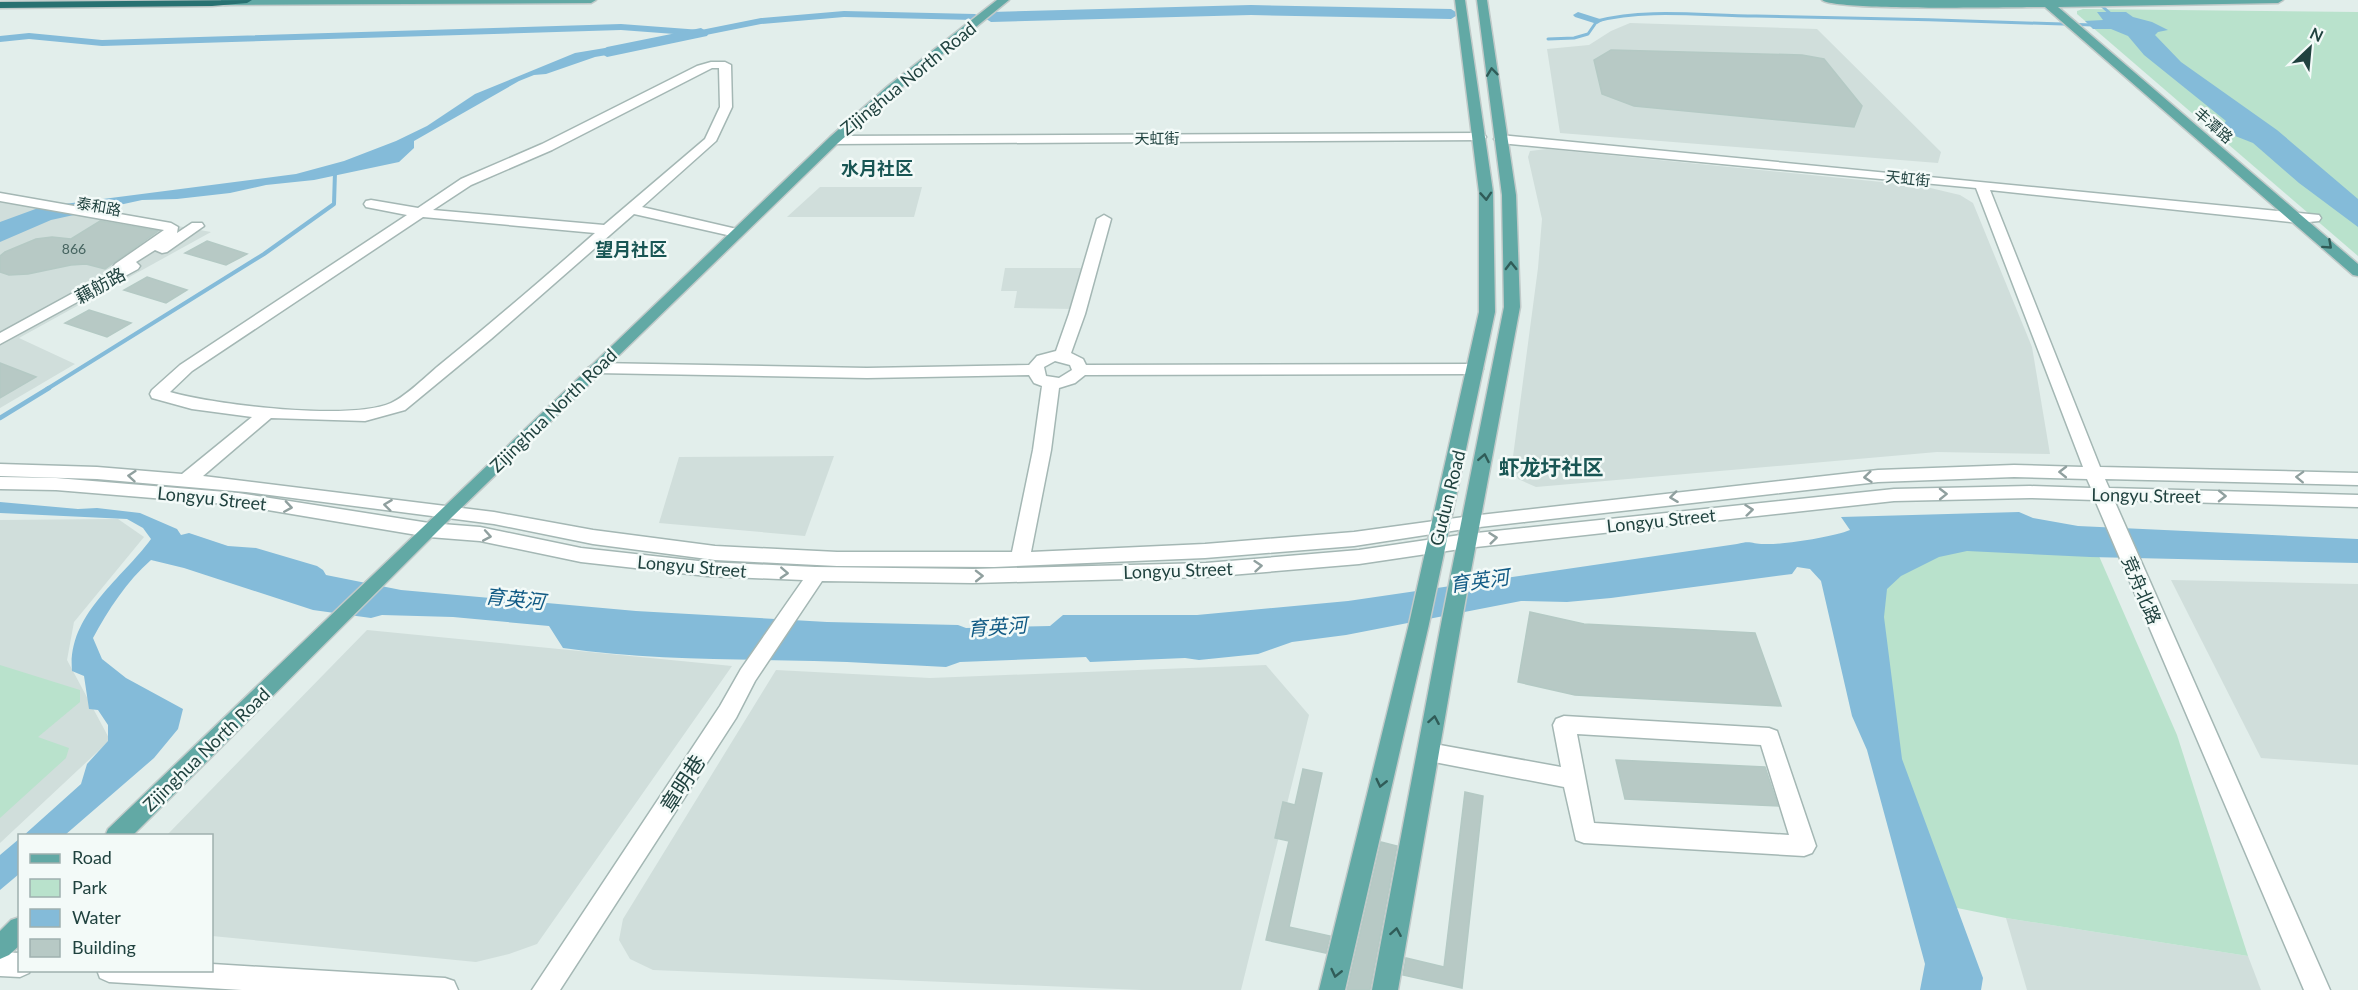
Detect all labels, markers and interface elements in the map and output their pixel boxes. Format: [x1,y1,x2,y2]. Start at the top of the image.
street label: Zijinghua North Road [836,17,980,139]
north arrow [2280,18,2340,78]
text: N [2307,23,2326,45]
one-way arrow [1486,68,1498,77]
street label: 丰潭路 [2191,103,2237,147]
street label: 天虹街 [1134,129,1180,147]
district label: 水月社区 [841,157,913,179]
street label: 天虹街 [1885,167,1931,189]
one-way arrow [1479,191,1492,200]
street label: 泰和路 [75,193,123,219]
district label: 望月社区 [595,238,667,260]
one-way arrow [2321,238,2332,249]
house number: 866 [62,240,86,257]
one-way arrow [1505,261,1518,270]
street label: 藕舫路 [71,262,129,308]
street label: Zijinghua North Road [485,344,621,476]
street label: Gudun Road [1425,448,1469,548]
one-way arrow [1477,454,1490,464]
district label: 虾龙圩社区 [1499,454,1604,479]
one-way arrow [2058,465,2067,478]
one-way arrow [127,470,136,483]
one-way arrow [1863,470,1872,483]
one-way arrow [2295,470,2304,483]
street label: Longyu Street [156,481,268,515]
street label: Longyu Street [2091,483,2201,507]
one-way arrow [1939,488,1948,500]
one-way arrow [2218,490,2227,502]
one-way arrow [1669,491,1678,503]
one-way arrow [384,499,393,512]
one-way arrow [283,500,293,513]
street label: Longyu Street [1605,503,1717,537]
one-way arrow [1745,505,1754,517]
one-way arrow [482,529,492,542]
one-way arrow [1488,532,1497,545]
street label: Longyu Street [636,550,748,582]
street label: 竞舟北路 [2118,553,2166,627]
street label: Longyu Street [1123,557,1234,583]
one-way arrow [1253,560,1262,573]
water label: 育英河 [1448,563,1514,596]
one-way arrow [780,566,789,579]
one-way arrow [975,569,984,582]
water label: 育英河 [484,583,550,613]
water label: 育英河 [966,612,1032,640]
street label: Zijinghua North Road [138,683,274,815]
one-way arrow [1428,715,1440,725]
street label: 章明巷 [654,750,710,816]
one-way arrow [1376,778,1389,788]
legend [18,834,213,972]
text: Road [72,846,112,868]
text: Park [72,876,108,898]
text: Water [72,906,121,928]
one-way arrow [1389,928,1402,938]
text: Building [72,936,136,958]
one-way arrow [1330,967,1343,977]

